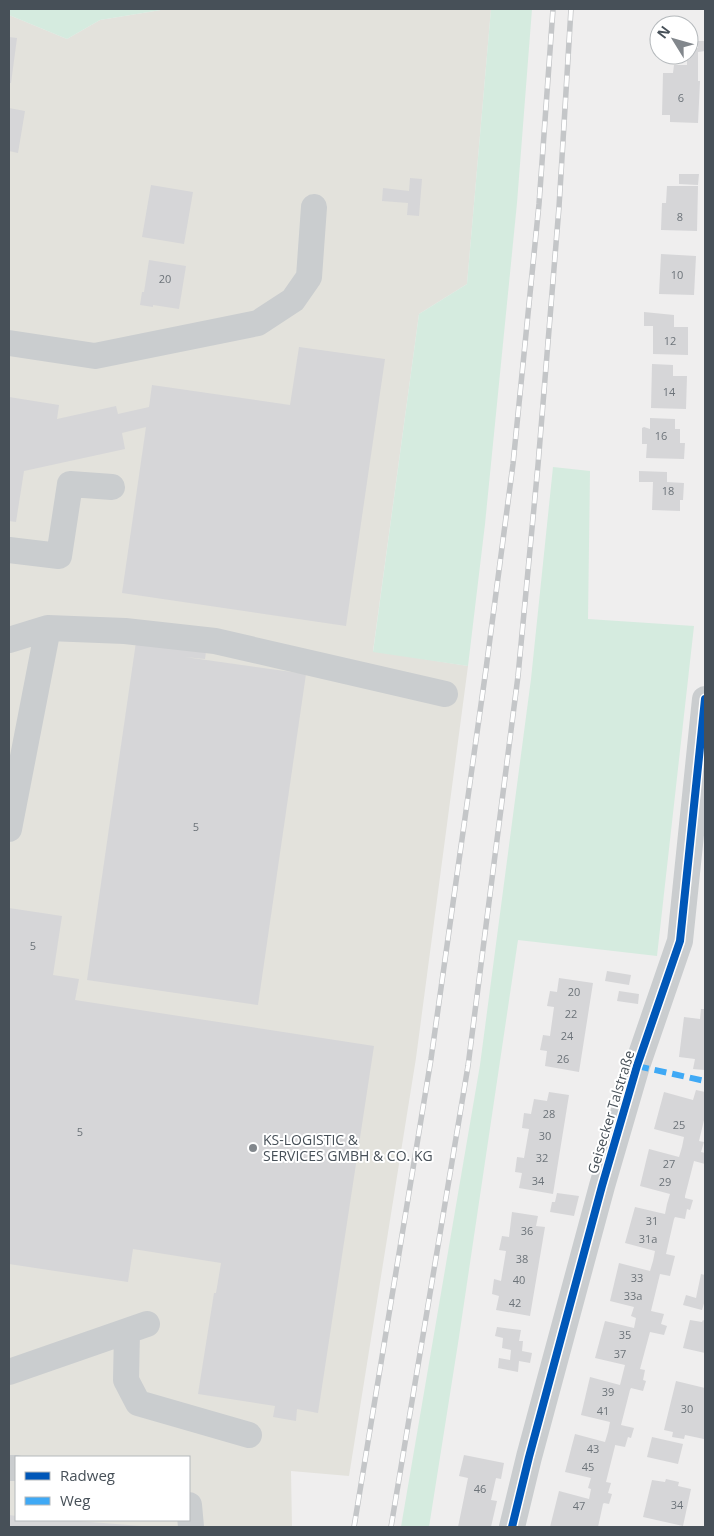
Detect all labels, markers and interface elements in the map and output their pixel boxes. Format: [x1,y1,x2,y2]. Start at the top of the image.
north arrow [649,15,699,65]
text: N [652,22,674,42]
house number: 6 [678,90,684,105]
house number: 8 [677,209,683,224]
house number: 10 [671,267,683,282]
house number: 20 [159,271,171,286]
house number: 12 [664,333,676,348]
house number: 14 [663,384,676,399]
house number: 16 [655,428,667,443]
house number: 18 [662,483,674,498]
house number: 5 [193,819,199,834]
house number: 5 [30,938,36,953]
house number: 20 [568,984,580,999]
house number: 22 [565,1006,577,1021]
house number: 24 [561,1028,574,1043]
street label: Geisecker Talstraße [583,1048,638,1176]
house number: 26 [557,1051,569,1066]
house number: 28 [543,1106,555,1121]
house number: 25 [673,1117,685,1132]
house number: 5 [77,1124,83,1139]
house number: 30 [539,1128,551,1143]
place label: KS-LOGISTIC & SERVICES GMBH & CO. KG [263,1130,433,1165]
marker: KS-LOGISTIC & SERVICES GMBH & CO. KG [247,1142,259,1154]
house number: 32 [536,1150,548,1165]
house number: 27 [663,1156,675,1171]
house number: 34 [532,1173,545,1188]
house number: 29 [659,1174,671,1189]
house number: 31 [646,1213,658,1228]
house number: 36 [521,1223,533,1238]
house number: 31a [639,1231,657,1246]
house number: 38 [516,1251,528,1266]
house number: 33 [631,1270,643,1285]
house number: 40 [513,1272,525,1287]
house number: 33a [624,1288,642,1303]
house number: 42 [509,1295,521,1310]
house number: 35 [619,1327,631,1342]
house number: 37 [614,1346,626,1361]
house number: 39 [602,1384,614,1399]
house number: 30 [681,1401,693,1416]
house number: 41 [597,1403,609,1418]
house number: 43 [587,1441,599,1456]
legend [15,1456,190,1521]
house number: 45 [582,1459,594,1474]
text: Radweg [60,1465,115,1485]
house number: 46 [474,1481,486,1496]
text: Weg [60,1490,90,1510]
house number: 34 [671,1497,684,1512]
house number: 47 [573,1498,585,1513]

